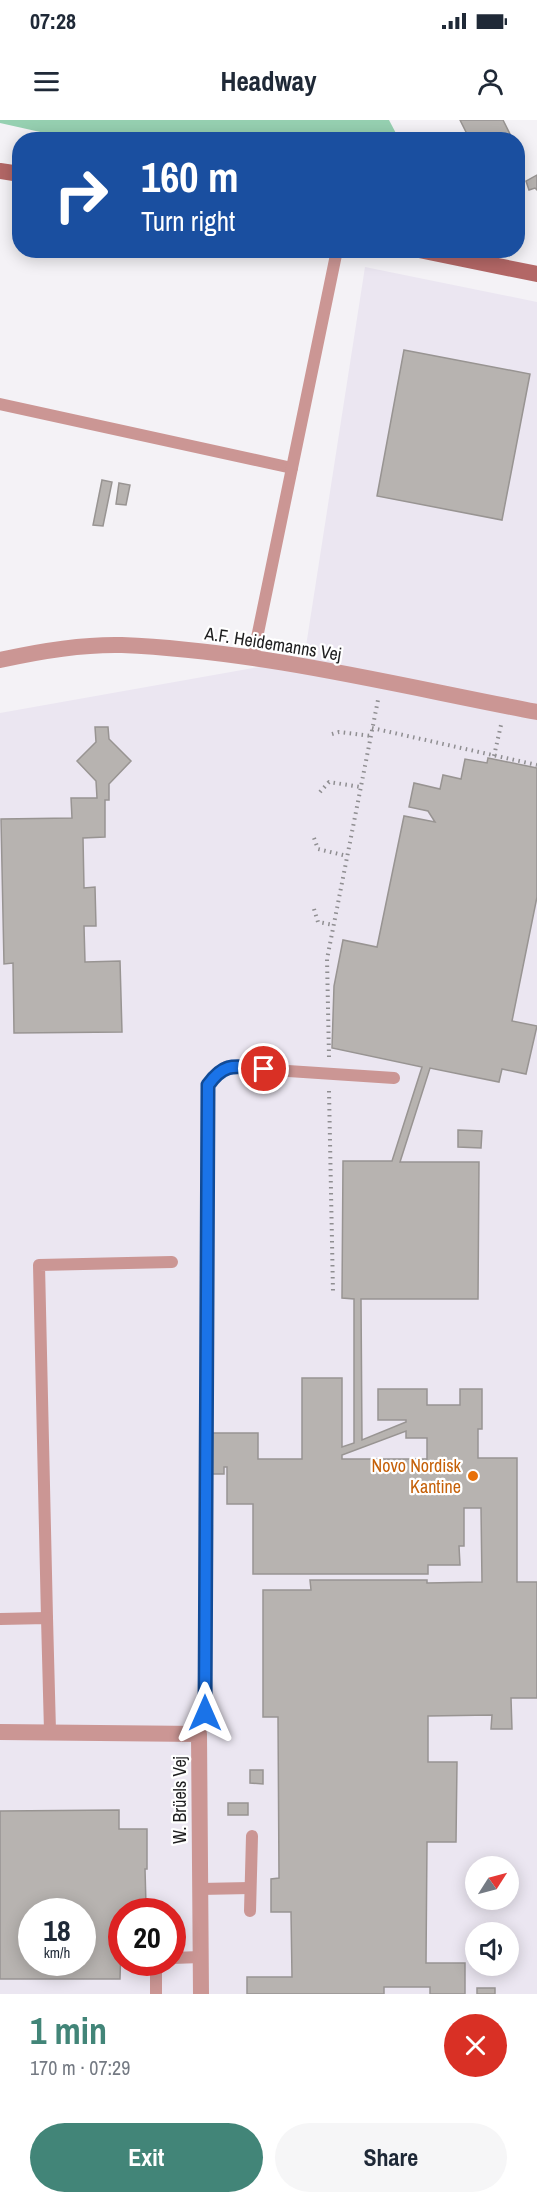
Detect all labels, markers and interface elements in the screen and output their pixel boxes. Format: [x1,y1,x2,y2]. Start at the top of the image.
text: 07:28 [30,6,76,36]
text: Headway [221,63,317,99]
icon: menu [30,65,63,98]
icon: person [474,65,507,98]
text: 160 m [141,149,239,205]
icon: right [42,156,120,234]
text: Turn right [141,203,235,239]
street label: A.F. Heidemanns Vej [202,620,343,667]
pin [238,1043,289,1094]
icon: arrive [247,1052,280,1085]
place label: Novo Nordisk Kantine [372,1453,462,1499]
marker: Novo Nordisk Kantine [466,1469,480,1483]
position arrow [173,1681,237,1745]
street label: W. Brüels Vej [167,1756,192,1844]
north arrow [465,1856,519,1910]
map controls [465,1856,519,1976]
speed limit sign: 20 [108,1898,186,1976]
text: 18 [43,1910,71,1950]
button: sound [465,1922,519,1976]
text: km/h [44,1942,70,1963]
text: 1 min [30,2007,107,2055]
button: close [444,2014,507,2077]
text: 170 m · 07:29 [30,2054,130,2081]
button: Exit [30,2123,263,2192]
button: Share [275,2123,507,2192]

